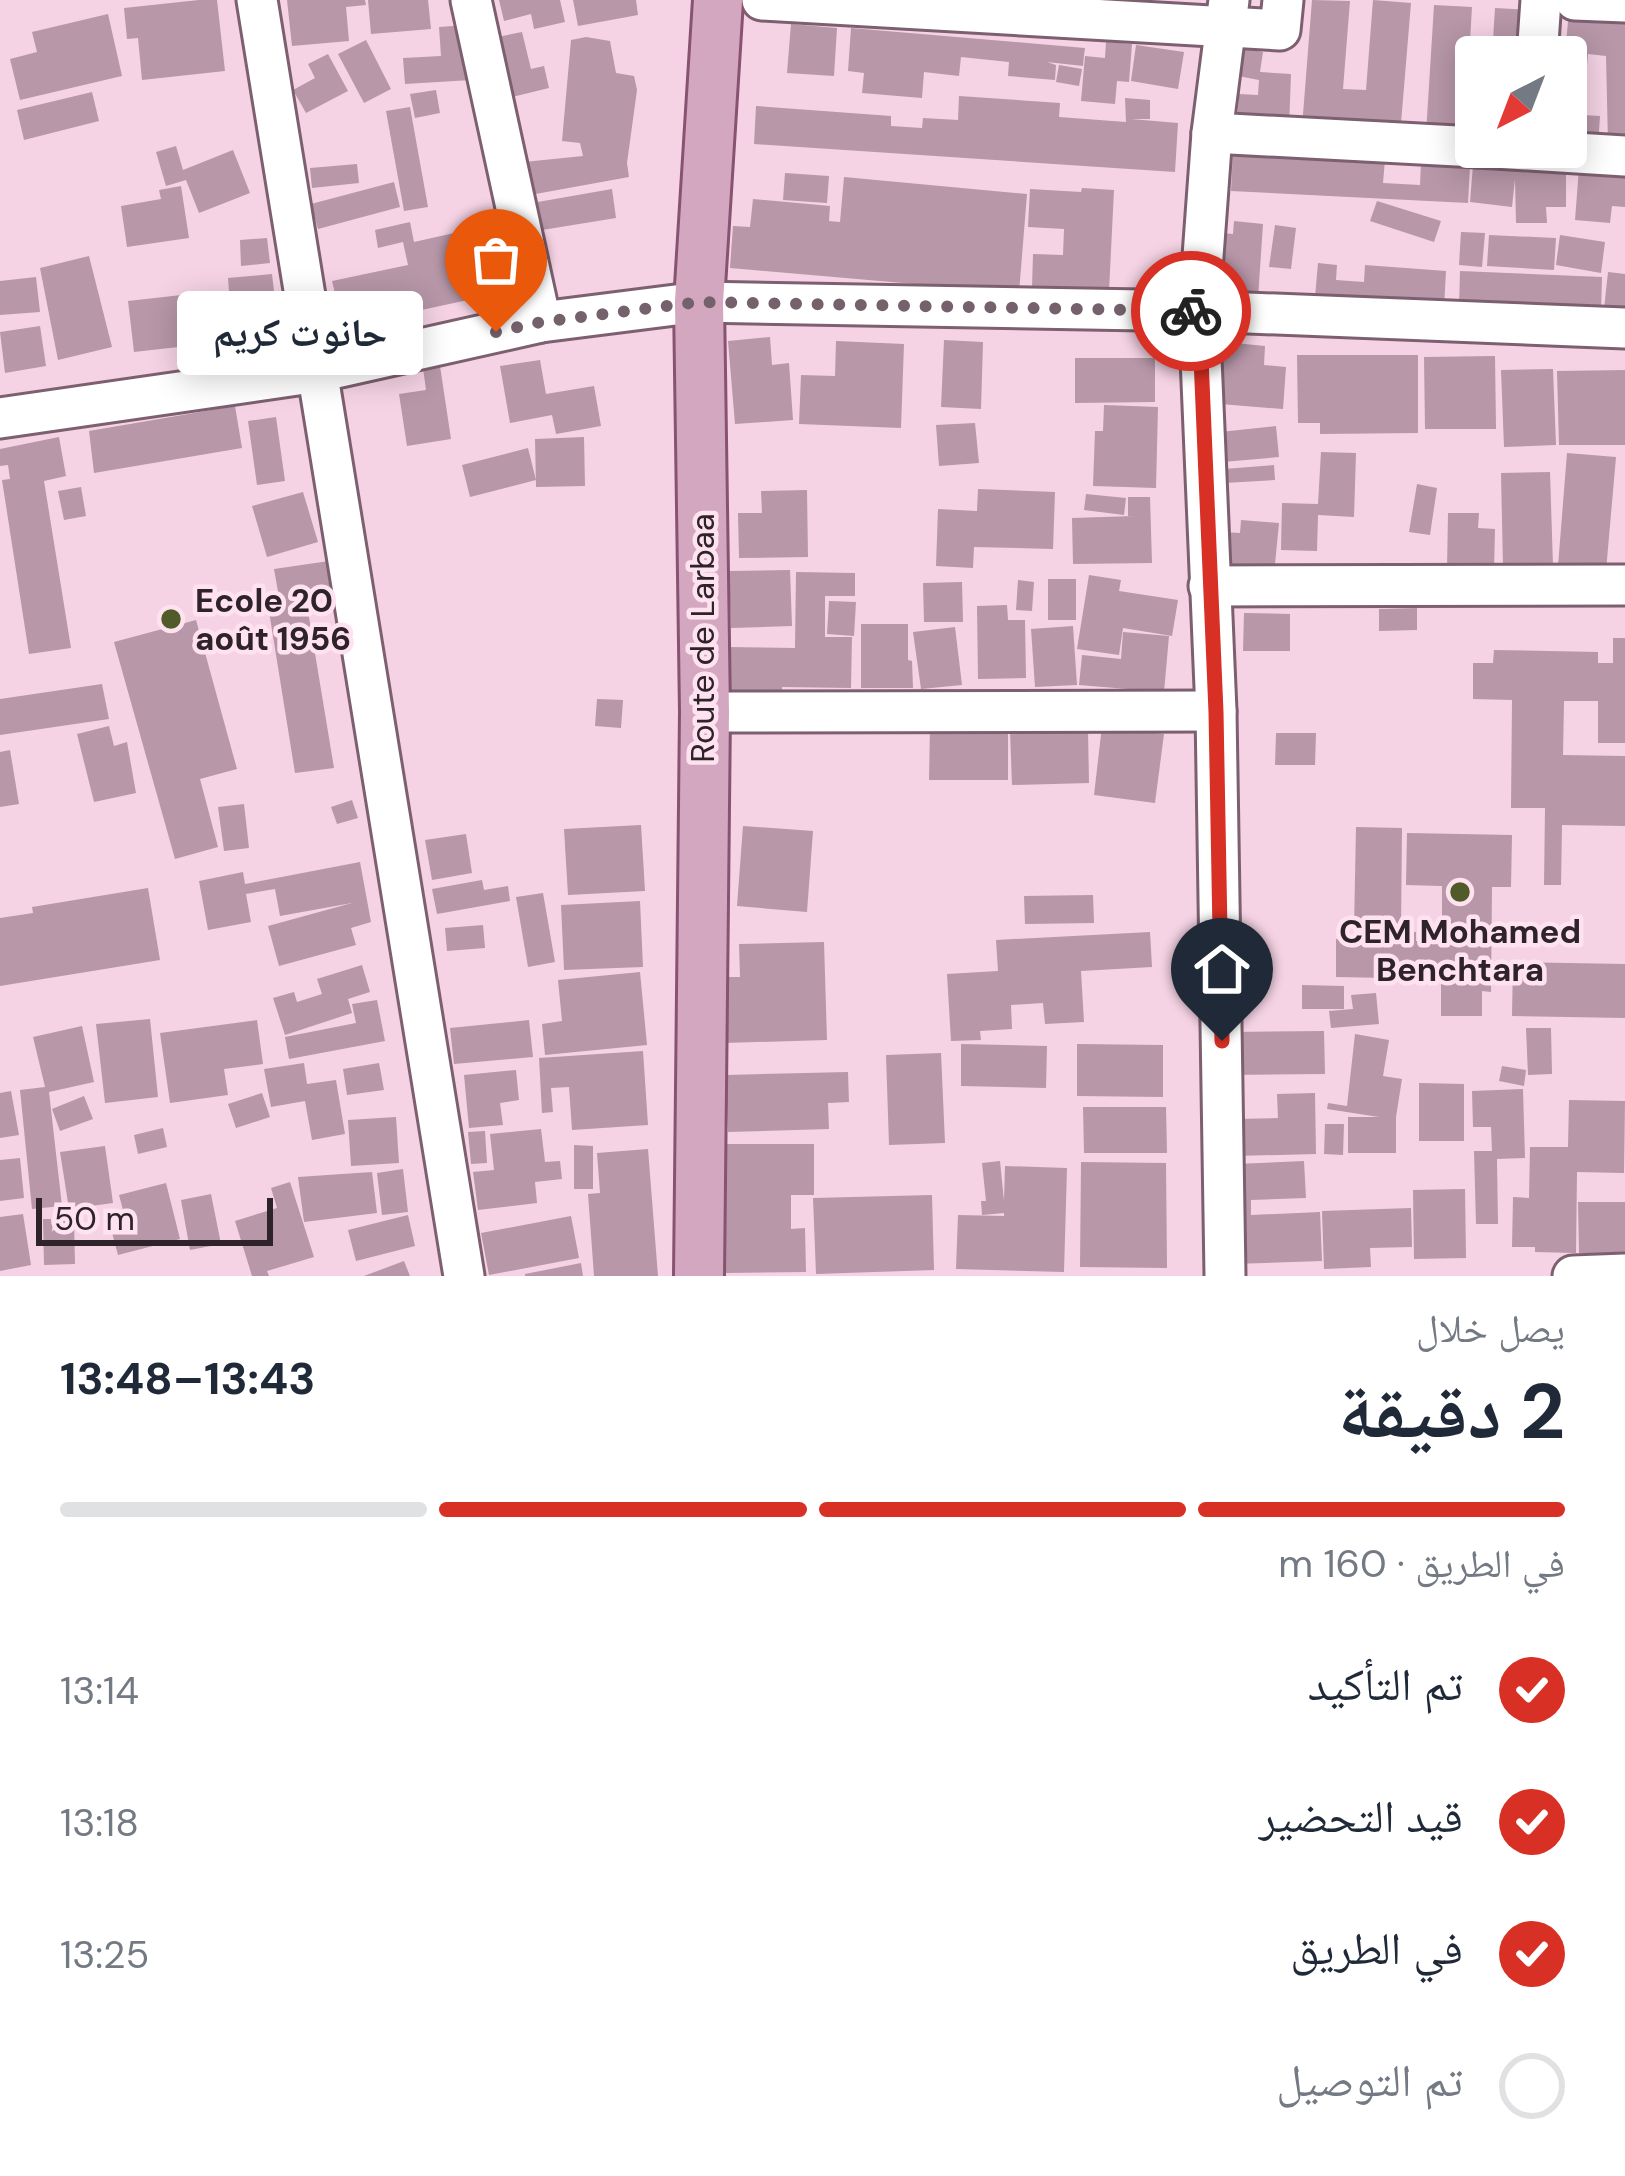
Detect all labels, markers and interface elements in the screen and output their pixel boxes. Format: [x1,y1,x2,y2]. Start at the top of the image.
north arrow [1455,36,1587,168]
map controls [1455,36,1587,168]
pin [445,209,547,332]
icon: bag [463,227,529,293]
courier [1131,251,1251,371]
icon: bike [1158,278,1224,344]
callout: حانوت كريم [178,290,424,374]
text: حانوت كريم [213,307,387,358]
street label: Route de Larbaa [681,513,724,763]
place label: Ecole 20 août 1956 [195,579,351,660]
marker: Ecole 20 août 1956 [158,606,184,632]
marker: CEM Mohamed Benchtara [1447,879,1473,905]
place label: CEM Mohamed Benchtara [1339,910,1581,991]
pin [1171,918,1273,1041]
icon: home [1189,936,1255,1002]
scale bar [36,1192,273,1245]
text: 50 m [54,1197,135,1240]
text: يصل خلال [1416,1303,1565,1354]
text: 13:43–13:48 [60,1349,315,1408]
text: 2 دقيقة [1338,1361,1565,1462]
text: في الطريق · 160 m [1278,1538,1565,1589]
text: تم التأكيد [1308,1655,1463,1714]
icon: check [1499,1657,1565,1723]
text: 13:14 [60,1665,139,1716]
text: قيد التحضير [1259,1787,1463,1846]
icon: check [1499,1789,1565,1855]
text: 13:18 [60,1797,139,1848]
text: في الطريق [1290,1919,1463,1978]
icon: check [1499,1921,1565,1987]
text: 13:25 [60,1929,149,1980]
text: تم التوصيل [1276,2051,1463,2110]

